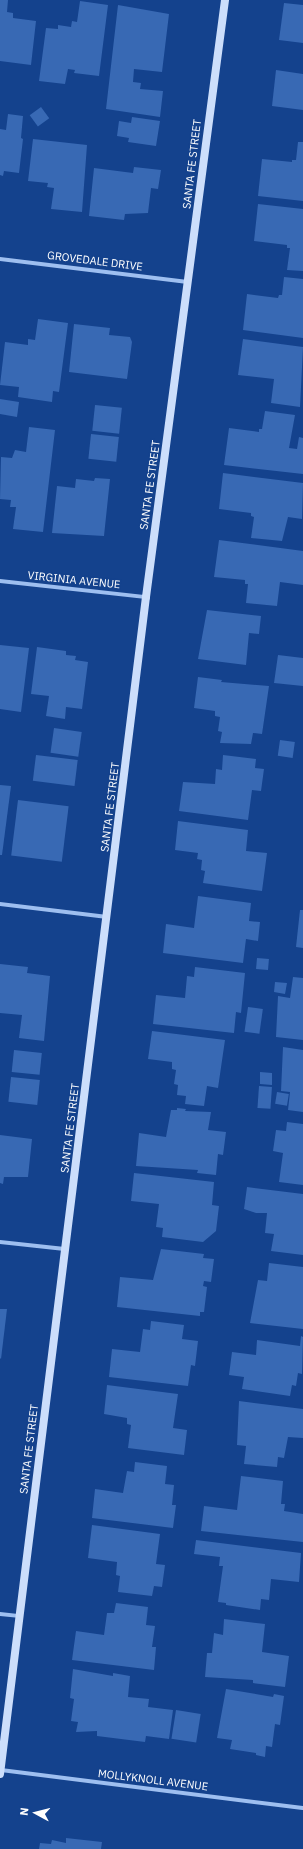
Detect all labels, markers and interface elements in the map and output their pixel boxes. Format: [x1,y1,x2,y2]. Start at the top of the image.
street label: SANTA FE STREET [180,118,204,210]
street label: GROVEDALE DRIVE [47,249,143,273]
street label: SANTA FE STREET [137,439,163,531]
street label: VIRGINIA AVENUE [27,569,121,591]
street label: SANTA FE STREET [98,761,122,853]
street label: SANTA FE STREET [58,1082,82,1174]
street label: SANTA FE STREET [17,1403,41,1495]
street label: MOLLYKNOLL AVENUE [97,1767,209,1793]
north arrow [16,1793,56,1833]
text: N [17,1807,32,1816]

